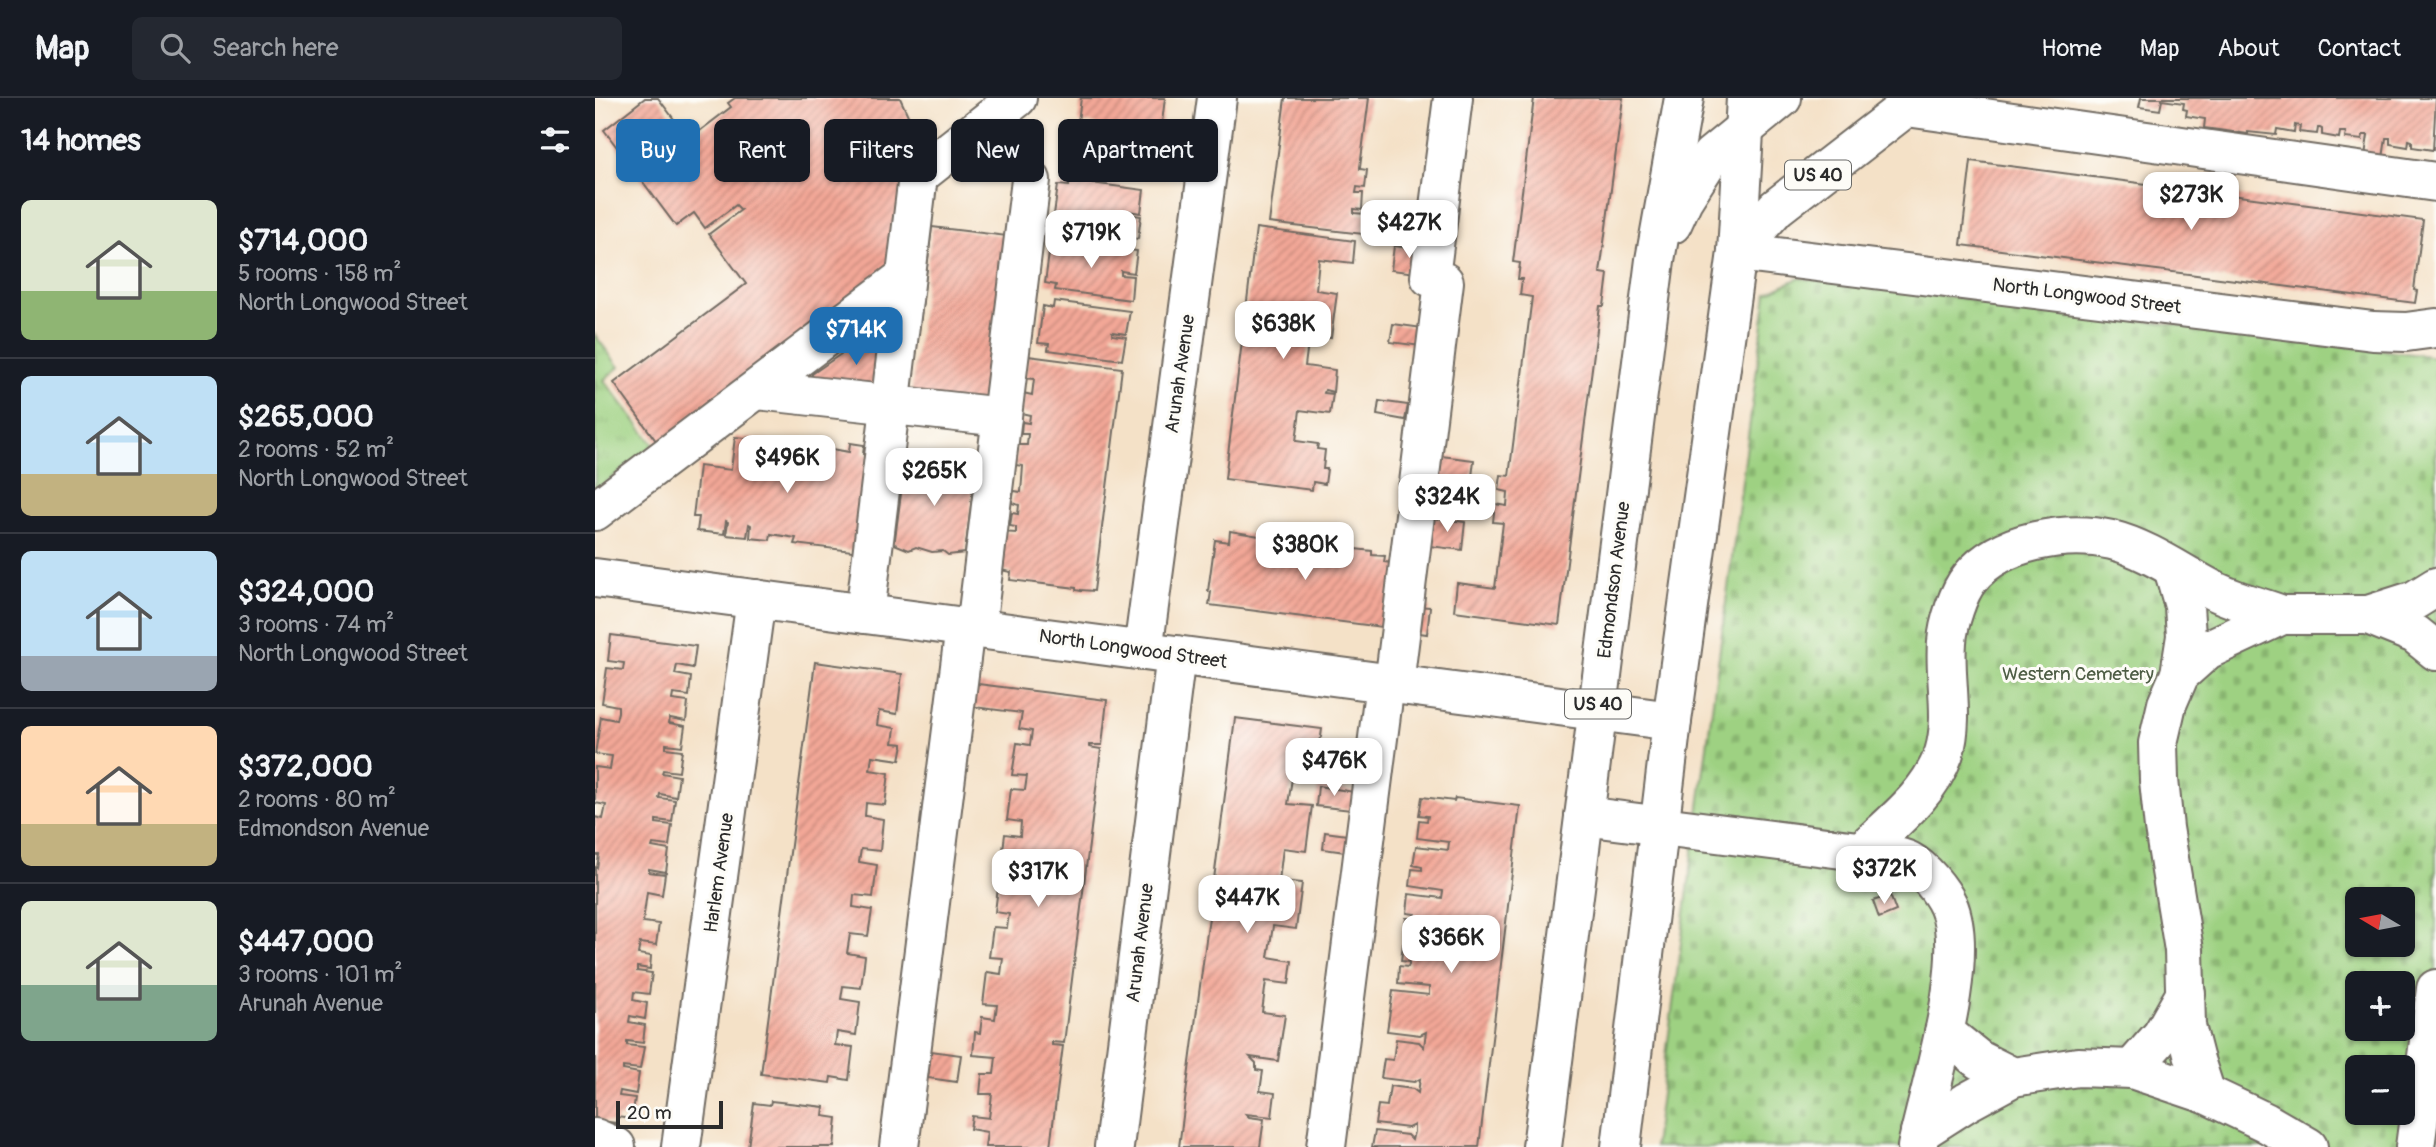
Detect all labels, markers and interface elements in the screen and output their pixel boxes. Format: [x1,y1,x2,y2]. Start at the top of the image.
search box [132,17,622,80]
text: Map [35,28,90,69]
icon: search [156,29,194,67]
text: Search here [212,32,339,64]
text: Home [2041,34,2102,63]
text: Map [2140,34,2180,63]
text: About [2218,34,2280,63]
text: Contact [2318,34,2401,63]
chip: Buy [616,119,700,182]
chip: Rent [714,119,810,182]
chip: Filters [824,119,937,182]
chip: New [951,119,1044,182]
chip: Apartment [1058,119,1218,182]
icon: filters [536,121,574,159]
text: 14 homes [21,122,141,159]
road number: US 40 [1785,160,1851,190]
pin: $273K [2142,172,2240,232]
text: $273K [2159,180,2223,209]
pin: $427K [1360,200,1458,260]
text: $427K [1377,208,1441,237]
pin: $719K [1042,211,1140,270]
text: $719K [1061,218,1121,247]
text: $714,000 [238,222,368,259]
icon: home [77,228,161,312]
text: 5 rooms · 158 m² [238,259,401,288]
street label: North Longwood Street [1991,273,2183,320]
text: North Longwood Street [238,288,468,317]
pin: $638K [1234,302,1332,361]
pin: $714K [807,308,905,367]
text: $638K [1251,309,1315,338]
street label: Arunah Avenue [1160,312,1200,435]
text: $714K [826,315,886,344]
text: $265,000 [238,398,374,435]
icon: home [77,404,161,488]
text: 2 rooms · 52 m² [238,435,394,464]
pin: $496K [738,436,836,495]
text: $496K [755,443,819,472]
pin: $265K [885,448,983,508]
text: $265K [901,456,967,485]
text: North Longwood Street [238,464,468,493]
pin: $324K [1398,474,1496,534]
text: $324K [1414,482,1480,511]
street label: Edmondson Avenue [1592,500,1636,660]
pin: $380K [1256,522,1354,582]
text: $380K [1272,530,1338,559]
text: $324,000 [238,573,374,610]
icon: home [77,579,161,663]
text: 3 rooms · 74 m² [238,610,394,639]
street label: North Longwood Street [1037,624,1229,674]
text: North Longwood Street [238,639,468,668]
park label: Western Cemetery [2002,662,2154,686]
road number: US 40 [1565,690,1631,718]
pin: $476K [1285,738,1383,798]
text: $476K [1301,746,1367,775]
text: $372,000 [238,748,373,785]
icon: home [77,754,161,838]
text: 2 rooms · 80 m² [238,785,396,814]
street label: Harlem Avenue [699,811,739,934]
text: Edmondson Avenue [238,814,429,843]
pin: $372K [1835,846,1933,906]
pin: $317K [989,850,1087,909]
text: $372K [1852,854,1916,883]
text: $317K [1008,857,1068,886]
pin: $447K [1198,876,1296,935]
street label: Arunah Avenue [1121,882,1159,1004]
text: $447K [1214,883,1280,912]
north arrow [2345,887,2415,957]
map controls [2345,887,2415,1125]
pin: $366K [1402,916,1500,975]
text: $447,000 [238,923,374,960]
text: $366K [1418,923,1484,952]
icon: home [77,929,161,1013]
text: 3 rooms · 101 m² [238,960,402,989]
button: + [2345,971,2415,1041]
text: Arunah Avenue [238,989,383,1018]
button: − [2345,1055,2415,1125]
scale bar [616,1098,723,1130]
text: 20 m [627,1101,672,1125]

